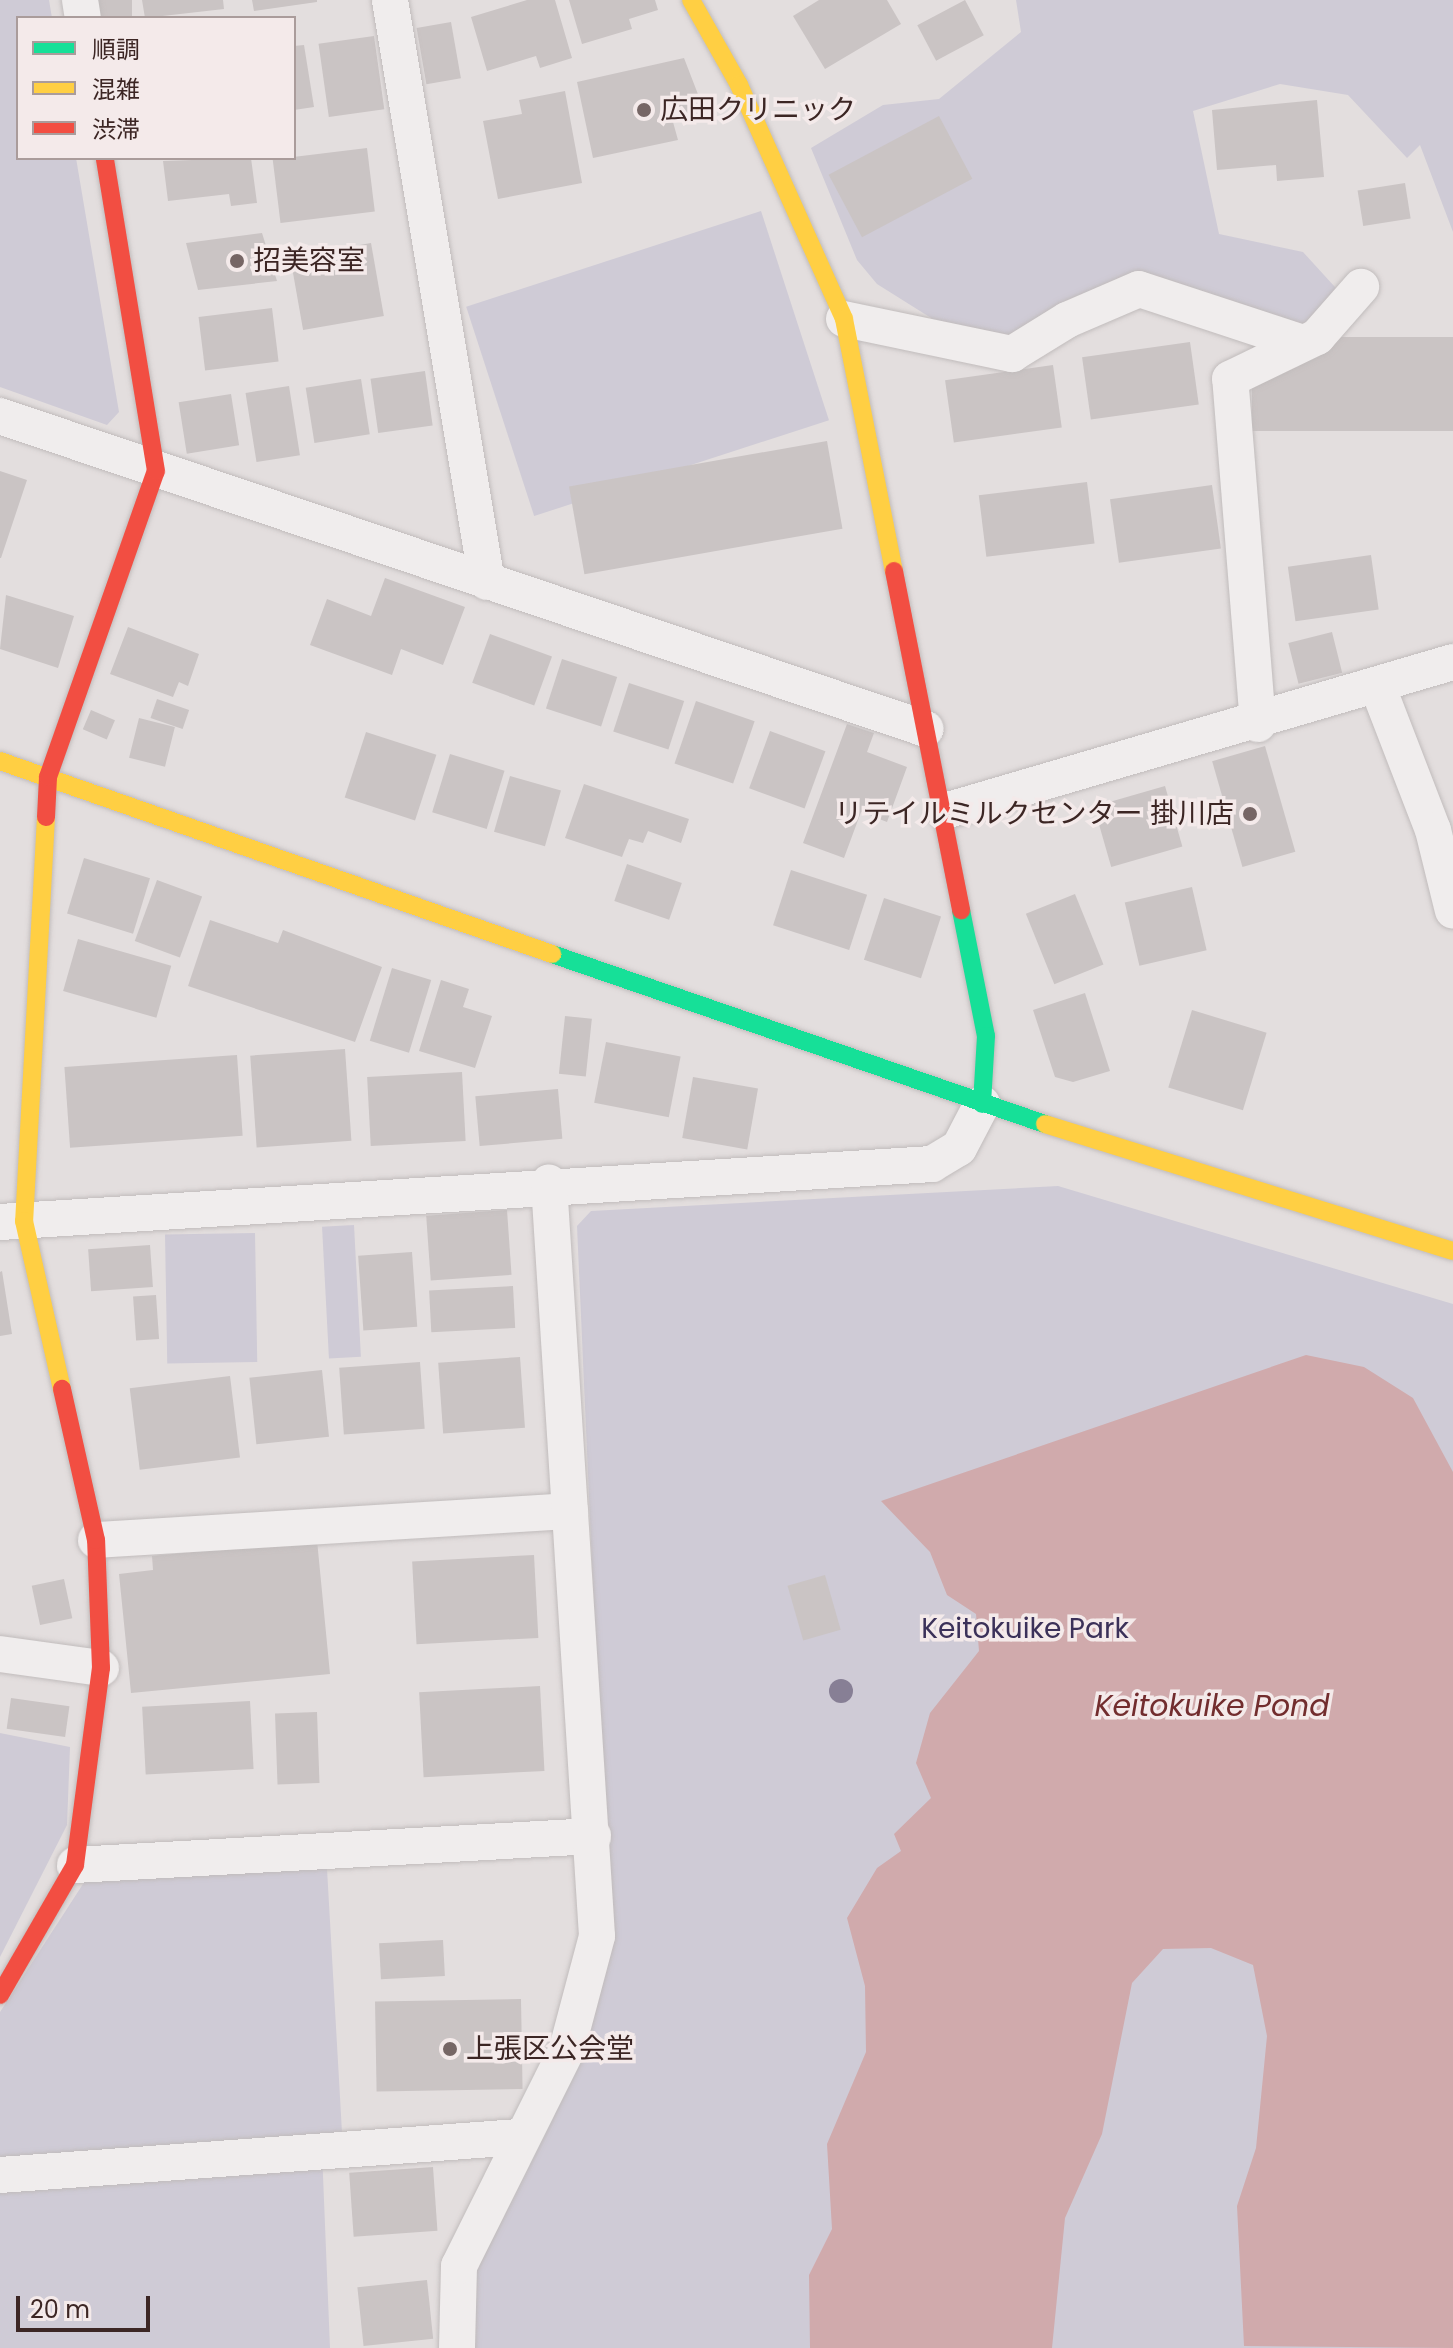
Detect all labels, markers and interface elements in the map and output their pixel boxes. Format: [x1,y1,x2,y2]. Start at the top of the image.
legend [16,16,296,160]
text: 順調 [92,33,140,66]
text: 混雑 [92,73,140,106]
place label: 広田クリニック [660,93,856,127]
marker: 広田クリニック [635,101,653,119]
text: 渋滞 [92,113,140,146]
place label: 招美容室 [253,244,365,278]
marker: 招美容室 [228,252,246,270]
place label: リテイルミルクセンター 掛川店 [835,797,1234,831]
marker: リテイルミルクセンター 掛川店 [1241,805,1259,823]
park label: Keitokuike Park [921,1612,1129,1646]
water label: Keitokuike Pond [1094,1688,1330,1724]
place label: 上張区公会堂 [466,2032,634,2066]
marker: 上張区公会堂 [441,2040,459,2058]
scale bar [20,2280,154,2330]
text: 20 m [30,2293,90,2326]

